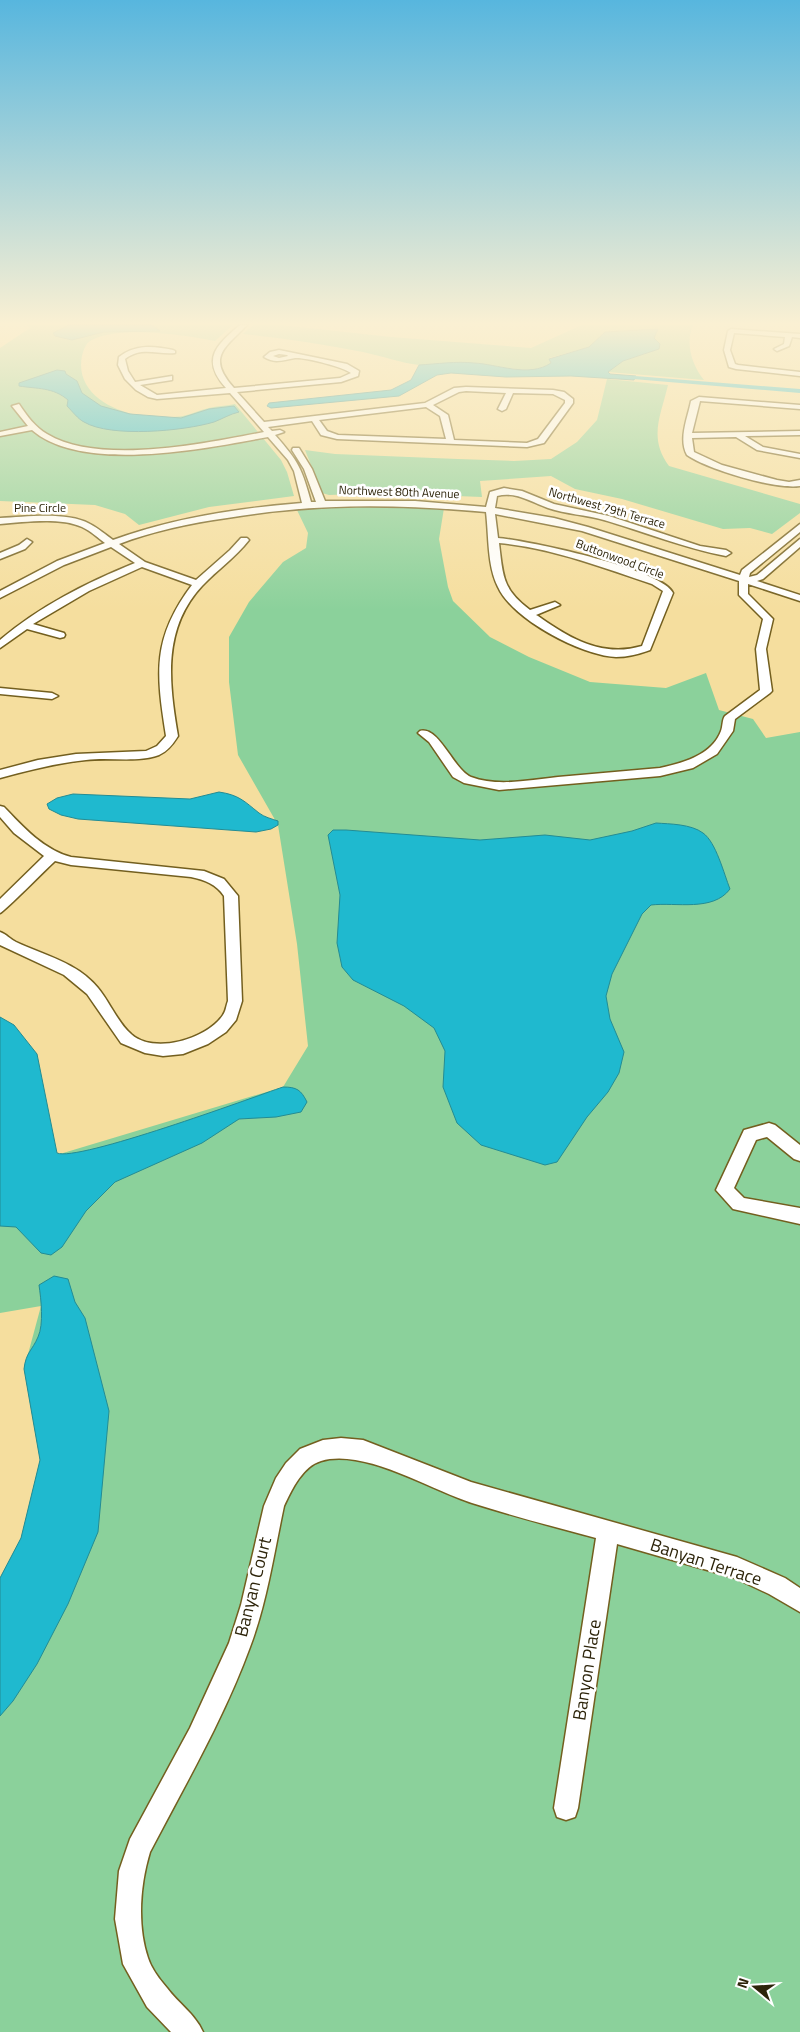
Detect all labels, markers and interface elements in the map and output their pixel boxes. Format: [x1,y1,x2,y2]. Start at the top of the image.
street label: Northwest 80th Avenue [338,480,460,503]
street label: Northwest 79th Terrace [547,482,668,533]
street label: Pine Circle [14,498,66,517]
street label: Buttonwood Circle [573,534,667,583]
street label: Banyan Terrace [647,1531,766,1592]
street label: Banyan Court [227,1533,278,1640]
street label: Banyon Place [565,1617,608,1722]
north arrow [730,1962,780,2012]
text: N [731,1975,754,1991]

